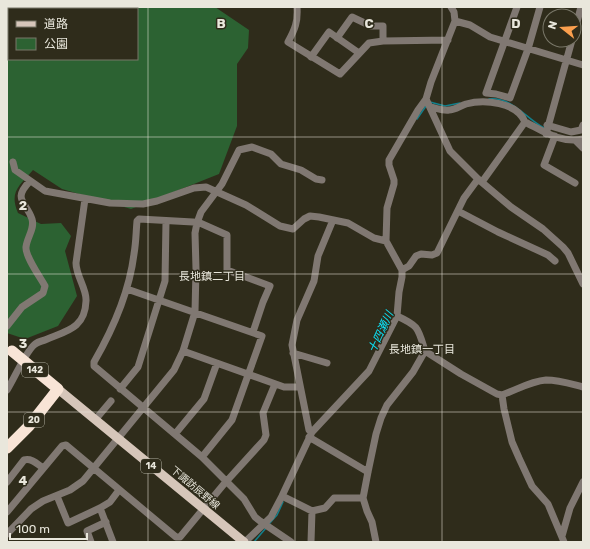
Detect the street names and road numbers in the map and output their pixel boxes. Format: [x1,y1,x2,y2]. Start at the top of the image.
road number: 142 [22,363,48,377]
road number: 20 [24,413,44,427]
road number: 14 [141,459,161,473]
street label: 下諏訪辰野線 [168,464,222,512]

